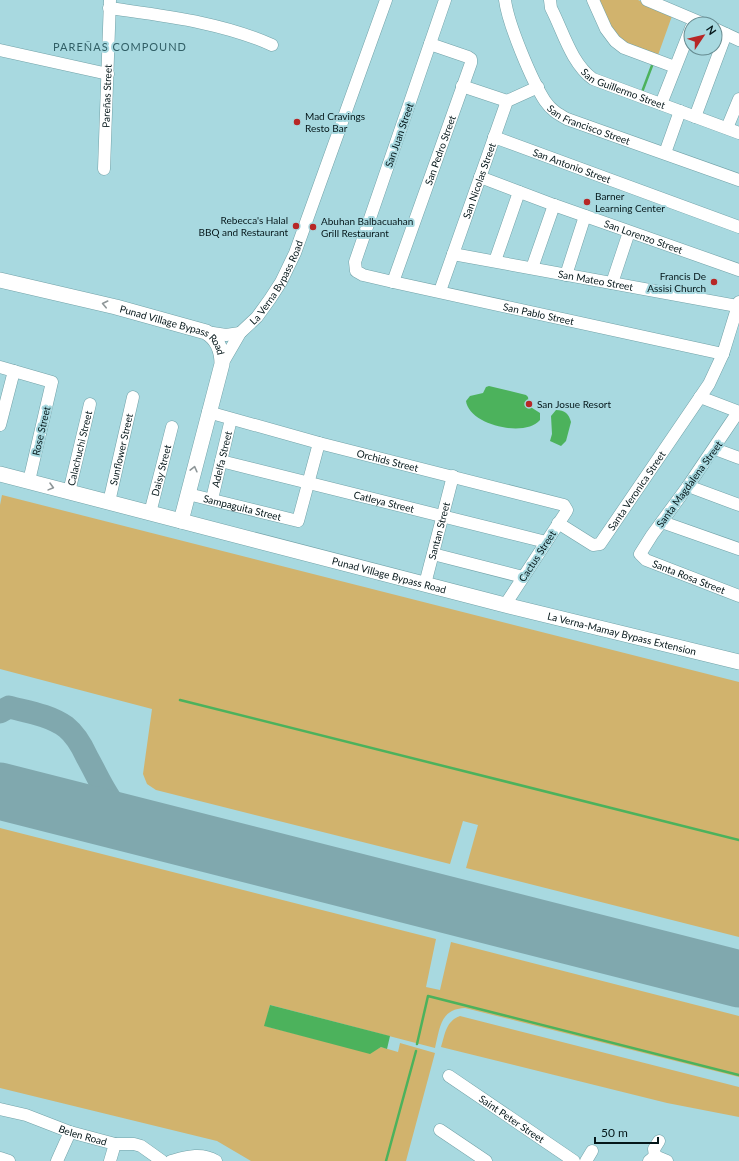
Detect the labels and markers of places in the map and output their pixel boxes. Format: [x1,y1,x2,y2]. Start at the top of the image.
place label: Mad Cravings Resto Bar [305,110,365,134]
marker: Mad Cravings Resto Bar [292,117,302,127]
place label: Barner Learning Center [595,190,665,214]
marker: Barner Learning Center [582,197,592,207]
place label: Rebecca's Halal BBQ and Restaurant [198,214,288,238]
place label: Abuhan Balbacuahan Grill Restaurant [321,215,413,239]
marker: Rebecca's Halal BBQ and Restaurant [291,221,301,231]
marker: Abuhan Balbacuahan Grill Restaurant [308,222,318,232]
place label: Francis De Assisi Church [647,270,706,294]
marker: Francis De Assisi Church [709,277,719,287]
place label: San Josue Resort [537,398,611,410]
marker: San Josue Resort [524,399,534,409]

